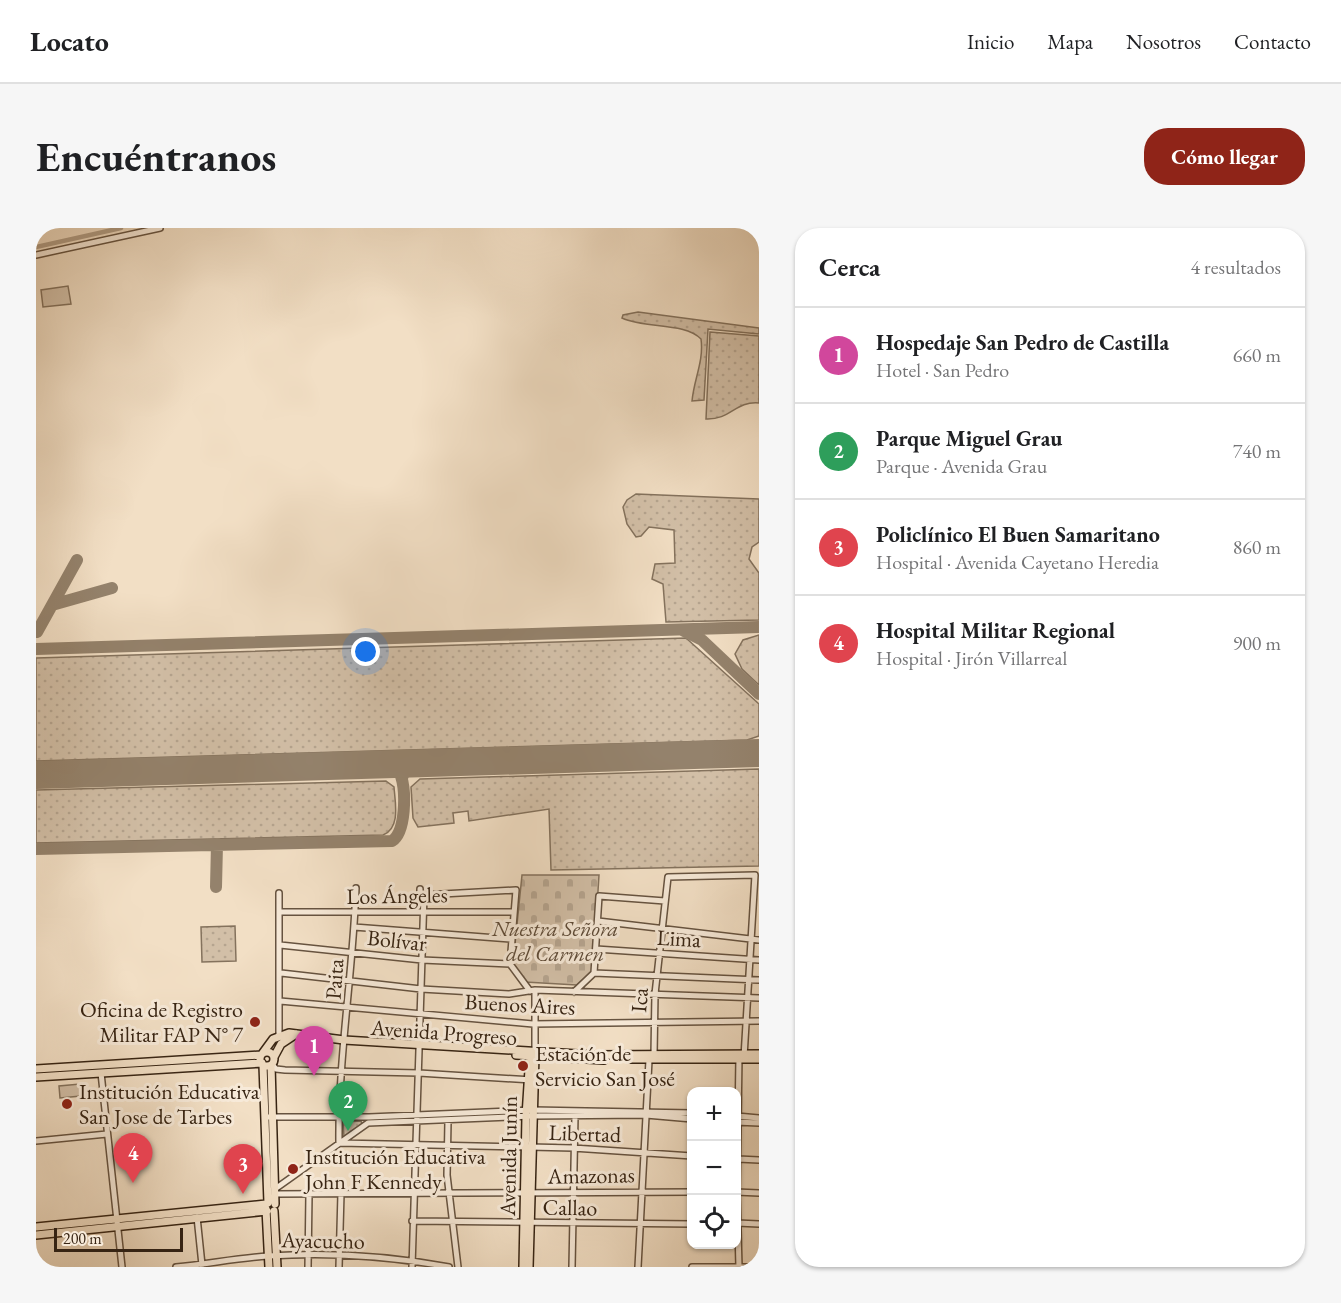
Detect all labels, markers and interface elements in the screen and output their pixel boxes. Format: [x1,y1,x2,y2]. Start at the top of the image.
text: Locato [30,23,109,59]
text: Inicio [967,28,1014,55]
text: Mapa [1047,28,1093,55]
text: Nosotros [1126,28,1201,55]
text: Contacto [1234,28,1311,55]
button: Cómo llegar [1144,128,1305,185]
text: Encuéntranos [36,129,276,184]
text: Cerca [819,250,880,284]
text: 4 resultados [1190,254,1281,280]
text: Hospedaje San Pedro de Castilla [876,328,1169,357]
text: 1 [833,342,844,368]
text: 660 m [1233,342,1281,368]
text: Hotel · San Pedro [876,357,1009,383]
text: Parque Miguel Grau [876,424,1062,453]
text: 2 [833,438,844,464]
text: 740 m [1233,438,1281,464]
text: Parque · Avenida Grau [876,453,1047,479]
text: Policlínico El Buen Samaritano [876,520,1160,549]
text: 3 [833,534,844,560]
text: 860 m [1233,534,1281,560]
text: Hospital · Avenida Cayetano Heredia [876,549,1159,575]
text: Hospital Militar Regional [876,616,1115,645]
text: 4 [833,630,844,656]
text: 900 m [1233,630,1281,656]
your location [351,637,380,666]
text: Hospital · Jirón Villarreal [876,645,1067,671]
street label: Los Ángeles [346,880,448,911]
park label: Nuestra Señora del Carmen [491,914,618,968]
street label: Bolívar [366,923,429,958]
street label: Lima [656,923,702,954]
street label: Paita [319,957,350,1000]
street label: Ica [624,986,655,1013]
street label: Buenos Aires [464,987,576,1022]
place label: Oficina de Registro Militar FAP N° 7 [80,995,243,1049]
street label: Avenida Progreso [369,1013,518,1052]
marker: Oficina de Registro Militar FAP N° 7 [248,1015,262,1029]
pin: 1 [294,1026,334,1076]
place label: Estación de Servicio San José [535,1039,675,1093]
marker: Estación de Servicio San José [516,1059,530,1073]
place label: Institución Educativa San Jose de Tarbes [79,1077,260,1131]
pin: 2 [328,1082,368,1131]
map controls [687,1087,741,1249]
button: + [687,1087,741,1141]
street label: Avenida Junín [493,1095,524,1217]
marker: Institución Educativa San Jose de Tarbes [60,1097,74,1111]
street label: Libertad [548,1118,622,1149]
pin: 4 [114,1134,152,1183]
button: − [687,1141,741,1195]
place label: Institución Educativa John F Kennedy [303,1142,486,1196]
pin: 3 [224,1144,262,1194]
street label: Amazonas [546,1160,635,1191]
marker: Institución Educativa John F Kennedy [286,1162,300,1176]
street label: Callao [542,1193,598,1222]
button: locate [687,1195,741,1249]
scale bar [54,1225,183,1252]
street label: Ayacucho [280,1225,365,1256]
text: 200 m [63,1228,102,1249]

